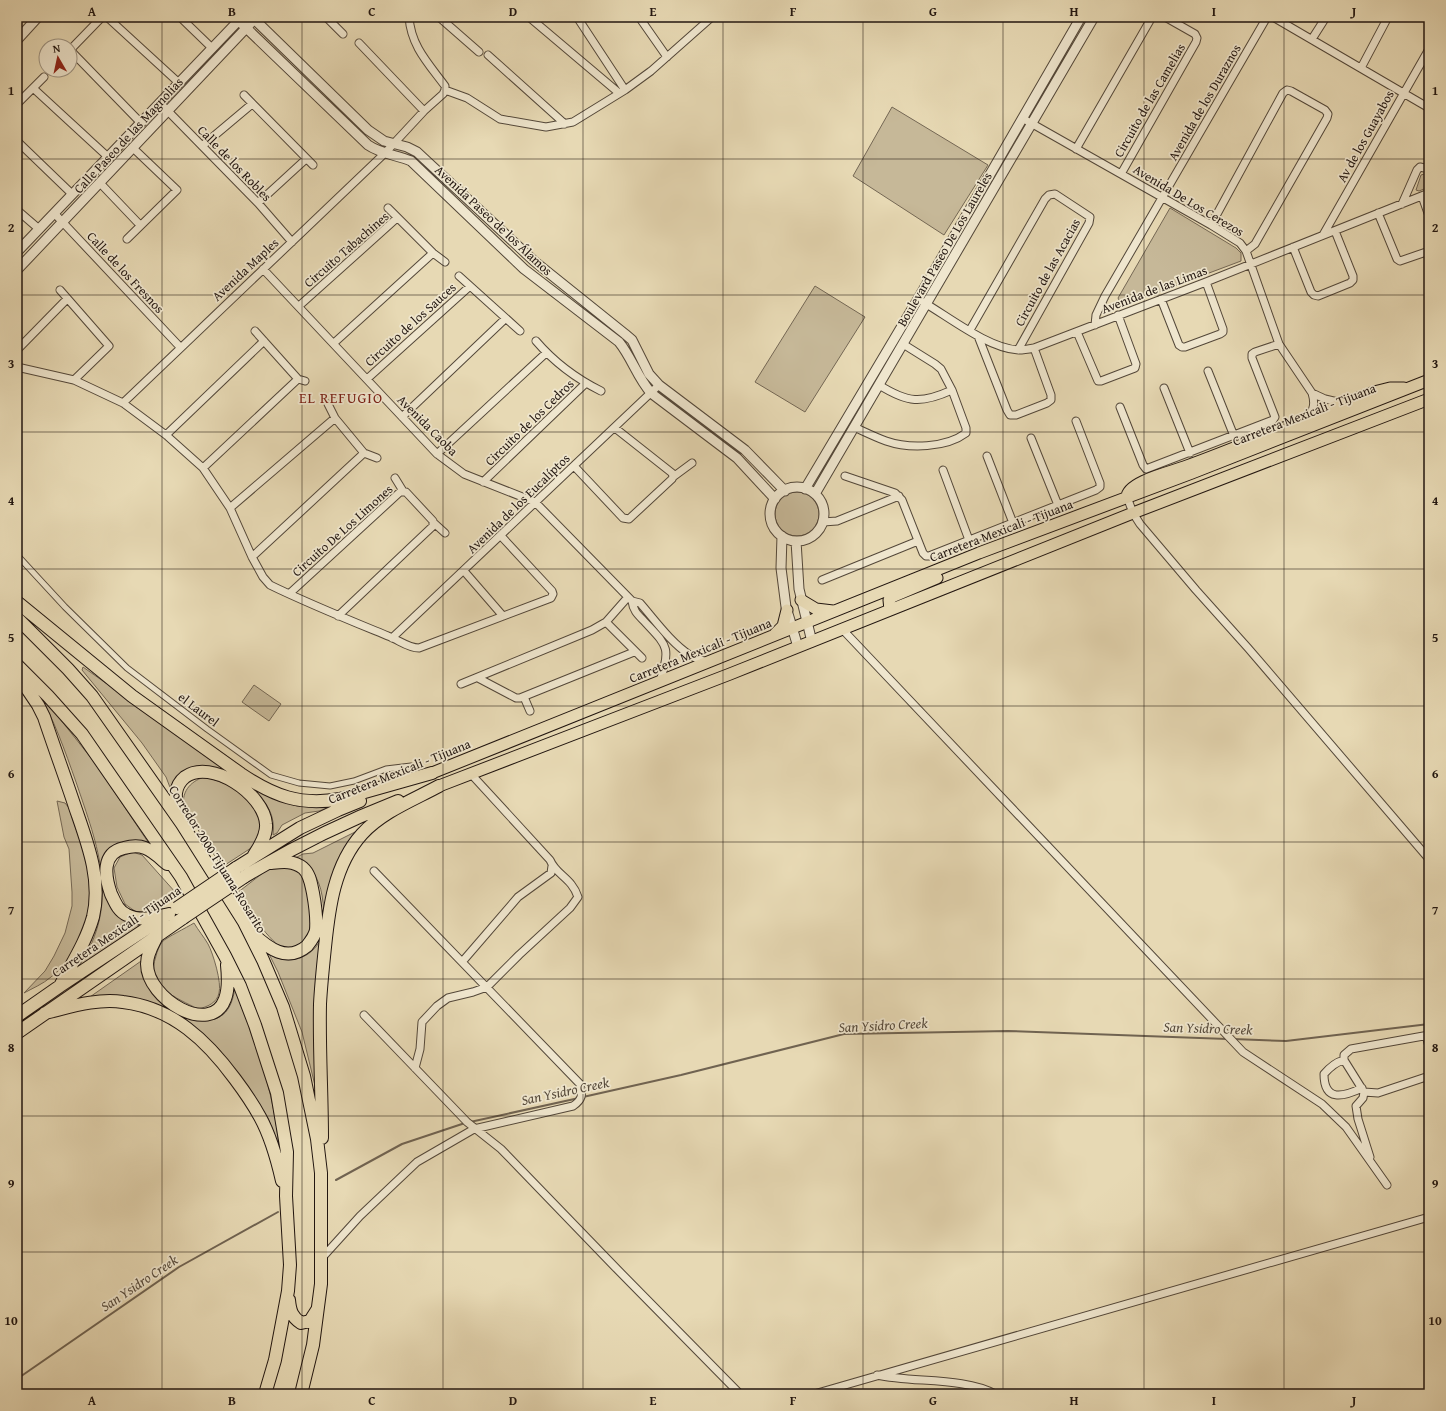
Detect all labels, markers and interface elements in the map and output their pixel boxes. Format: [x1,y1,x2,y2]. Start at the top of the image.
text: A [88,2,97,21]
text: B [228,2,236,21]
text: C [368,2,376,21]
text: D [509,2,517,21]
text: E [650,2,657,21]
text: F [790,2,797,21]
text: G [929,2,937,21]
text: H [1069,2,1079,21]
text: I [1212,2,1216,21]
text: J [1350,2,1357,21]
north arrow [38,38,78,78]
text: N [52,40,62,57]
street label: Circuito de las Camelias [1109,40,1190,161]
street label: Avenida de los Duraznos [1163,40,1246,164]
street label: Calle Paseo de las Magnolias [69,73,187,198]
text: 1 [8,81,14,100]
text: 1 [1432,81,1438,100]
street label: Av de los Guayabos [1332,87,1399,186]
street label: Calle de los Robles [193,121,276,206]
street label: Avenida De Los Cerezos [1130,160,1248,241]
street label: Avenida Paseo de los Álamos [431,161,557,280]
street label: Boulevard Paseo De Los Laureles [892,168,997,330]
street label: Circuito Tabachines [300,207,393,292]
street label: Circuito de las Acacias [1010,215,1085,330]
text: 2 [8,218,15,237]
text: 2 [1432,218,1439,237]
street label: Calle de los Fresnos [83,227,169,317]
street label: Avenida Maples [208,233,283,305]
street label: Avenida de las Limas [1098,261,1210,318]
street label: Circuito de los Sauces [360,278,460,371]
text: 3 [8,354,14,373]
text: 3 [1432,354,1438,373]
street label: Circuito de los Cedros [480,375,578,470]
street label: Carretera Mexicali - Tijuana [1230,378,1379,451]
district label: EL REFUGIO [299,387,383,408]
street label: Avenida Caoba [393,391,463,461]
street label: Avenida de los Eucalíptos [463,449,574,558]
street label: Circuito De Los Limones [288,480,397,581]
text: 4 [8,491,15,510]
text: 4 [1432,491,1439,510]
street label: Carretera Mexicali - Tijuana [927,494,1076,567]
street label: Carretera Mexicali - Tijuana [626,613,775,688]
text: 5 [8,628,15,647]
text: 5 [1432,628,1439,647]
street label: el Laurel [174,688,223,731]
street label: Carretera Mexicali - Tijuana [325,734,474,809]
text: 6 [8,764,15,783]
text: 6 [1432,764,1439,783]
street label: Corredor 2000 Tijuana-Rosarito [164,782,271,937]
street label: Carretera Mexicali - Tijuana [48,881,185,982]
text: 7 [8,901,15,920]
text: 7 [1432,901,1439,920]
water label: San Ysidro Creek [838,1013,929,1037]
water label: San Ysidro Creek [1163,1016,1254,1040]
text: 8 [8,1038,15,1057]
text: 8 [1432,1038,1439,1057]
water label: San Ysidro Creek [519,1072,611,1110]
text: 9 [8,1174,15,1193]
text: 9 [1432,1174,1439,1193]
water label: San Ysidro Creek [96,1249,182,1316]
text: 10 [4,1311,18,1330]
text: 10 [1428,1311,1442,1330]
text: A [88,1391,97,1410]
text: B [228,1391,236,1410]
text: C [368,1391,376,1410]
text: D [509,1391,517,1410]
text: E [650,1391,657,1410]
text: F [790,1391,797,1410]
text: G [929,1391,937,1410]
text: H [1069,1391,1079,1410]
text: I [1212,1391,1216,1410]
text: J [1350,1391,1357,1410]

